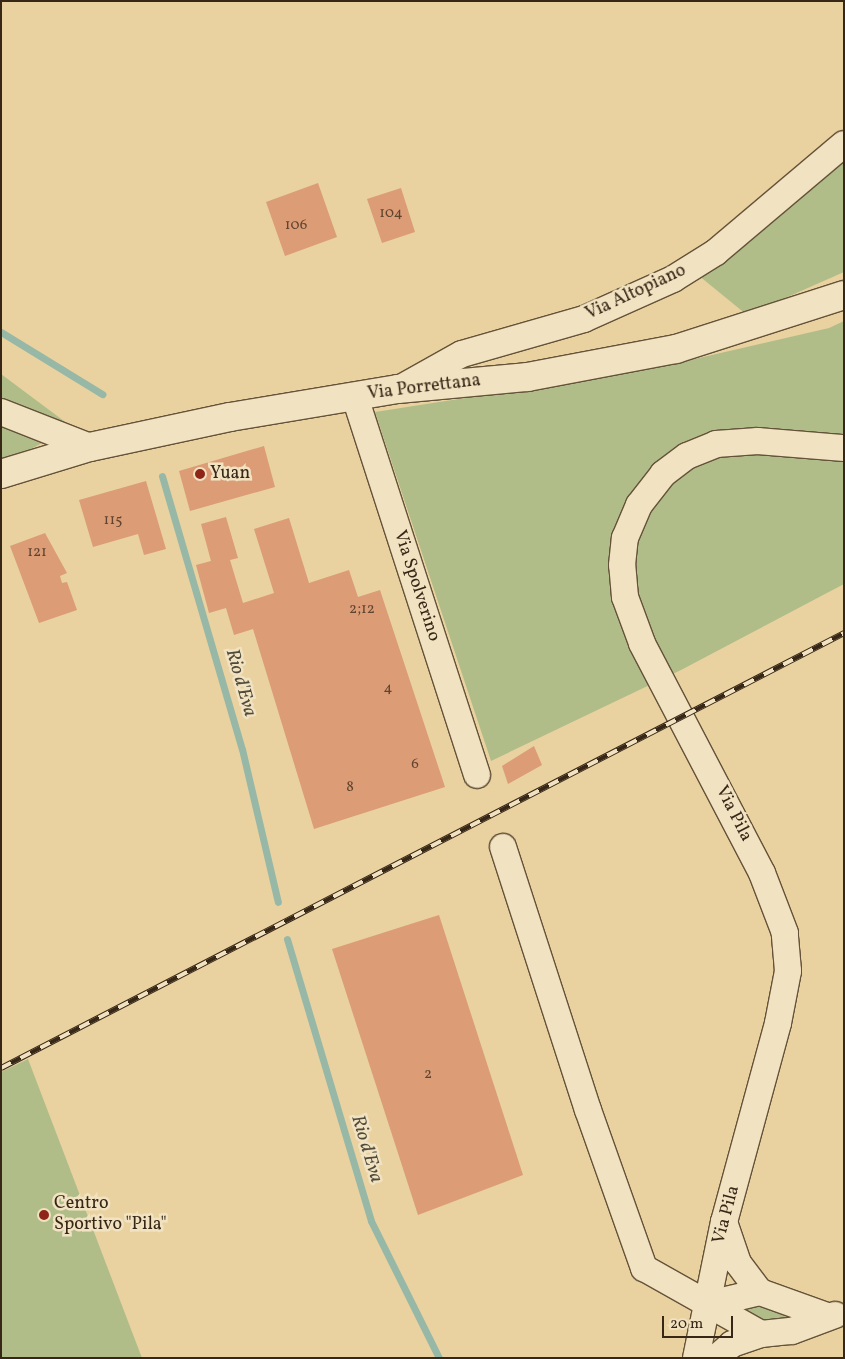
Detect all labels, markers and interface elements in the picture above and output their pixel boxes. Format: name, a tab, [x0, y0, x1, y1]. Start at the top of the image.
house number: 104	[379, 205, 403, 223]
house number: 106	[285, 217, 307, 235]
street label: Via Altopiano	[582, 260, 690, 326]
street label: Via Porrettana	[366, 370, 482, 406]
place label: Yuan	[210, 463, 250, 485]
marker: Yuan	[194, 468, 206, 480]
house number: 115	[104, 512, 122, 530]
street label: Via Spolverino	[388, 528, 444, 644]
house number: 121	[27, 544, 47, 562]
house number: 2;12	[349, 601, 375, 619]
water label: Rio d'Eva	[219, 646, 261, 720]
house number: 4	[384, 680, 392, 698]
house number: 6	[411, 756, 419, 774]
house number: 8	[346, 779, 354, 797]
street label: Via Pila	[710, 783, 756, 845]
house number: 2	[424, 1066, 432, 1084]
water label: Rio d'Eva	[345, 1112, 387, 1186]
street label: Via Pila	[709, 1183, 745, 1247]
place label: Centro Sportivo "Pila"	[54, 1194, 167, 1236]
marker: Centro Sportivo "Pila"	[38, 1209, 50, 1221]
scale bar	[665, 1306, 736, 1338]
text: 20 m	[670, 1314, 703, 1335]

